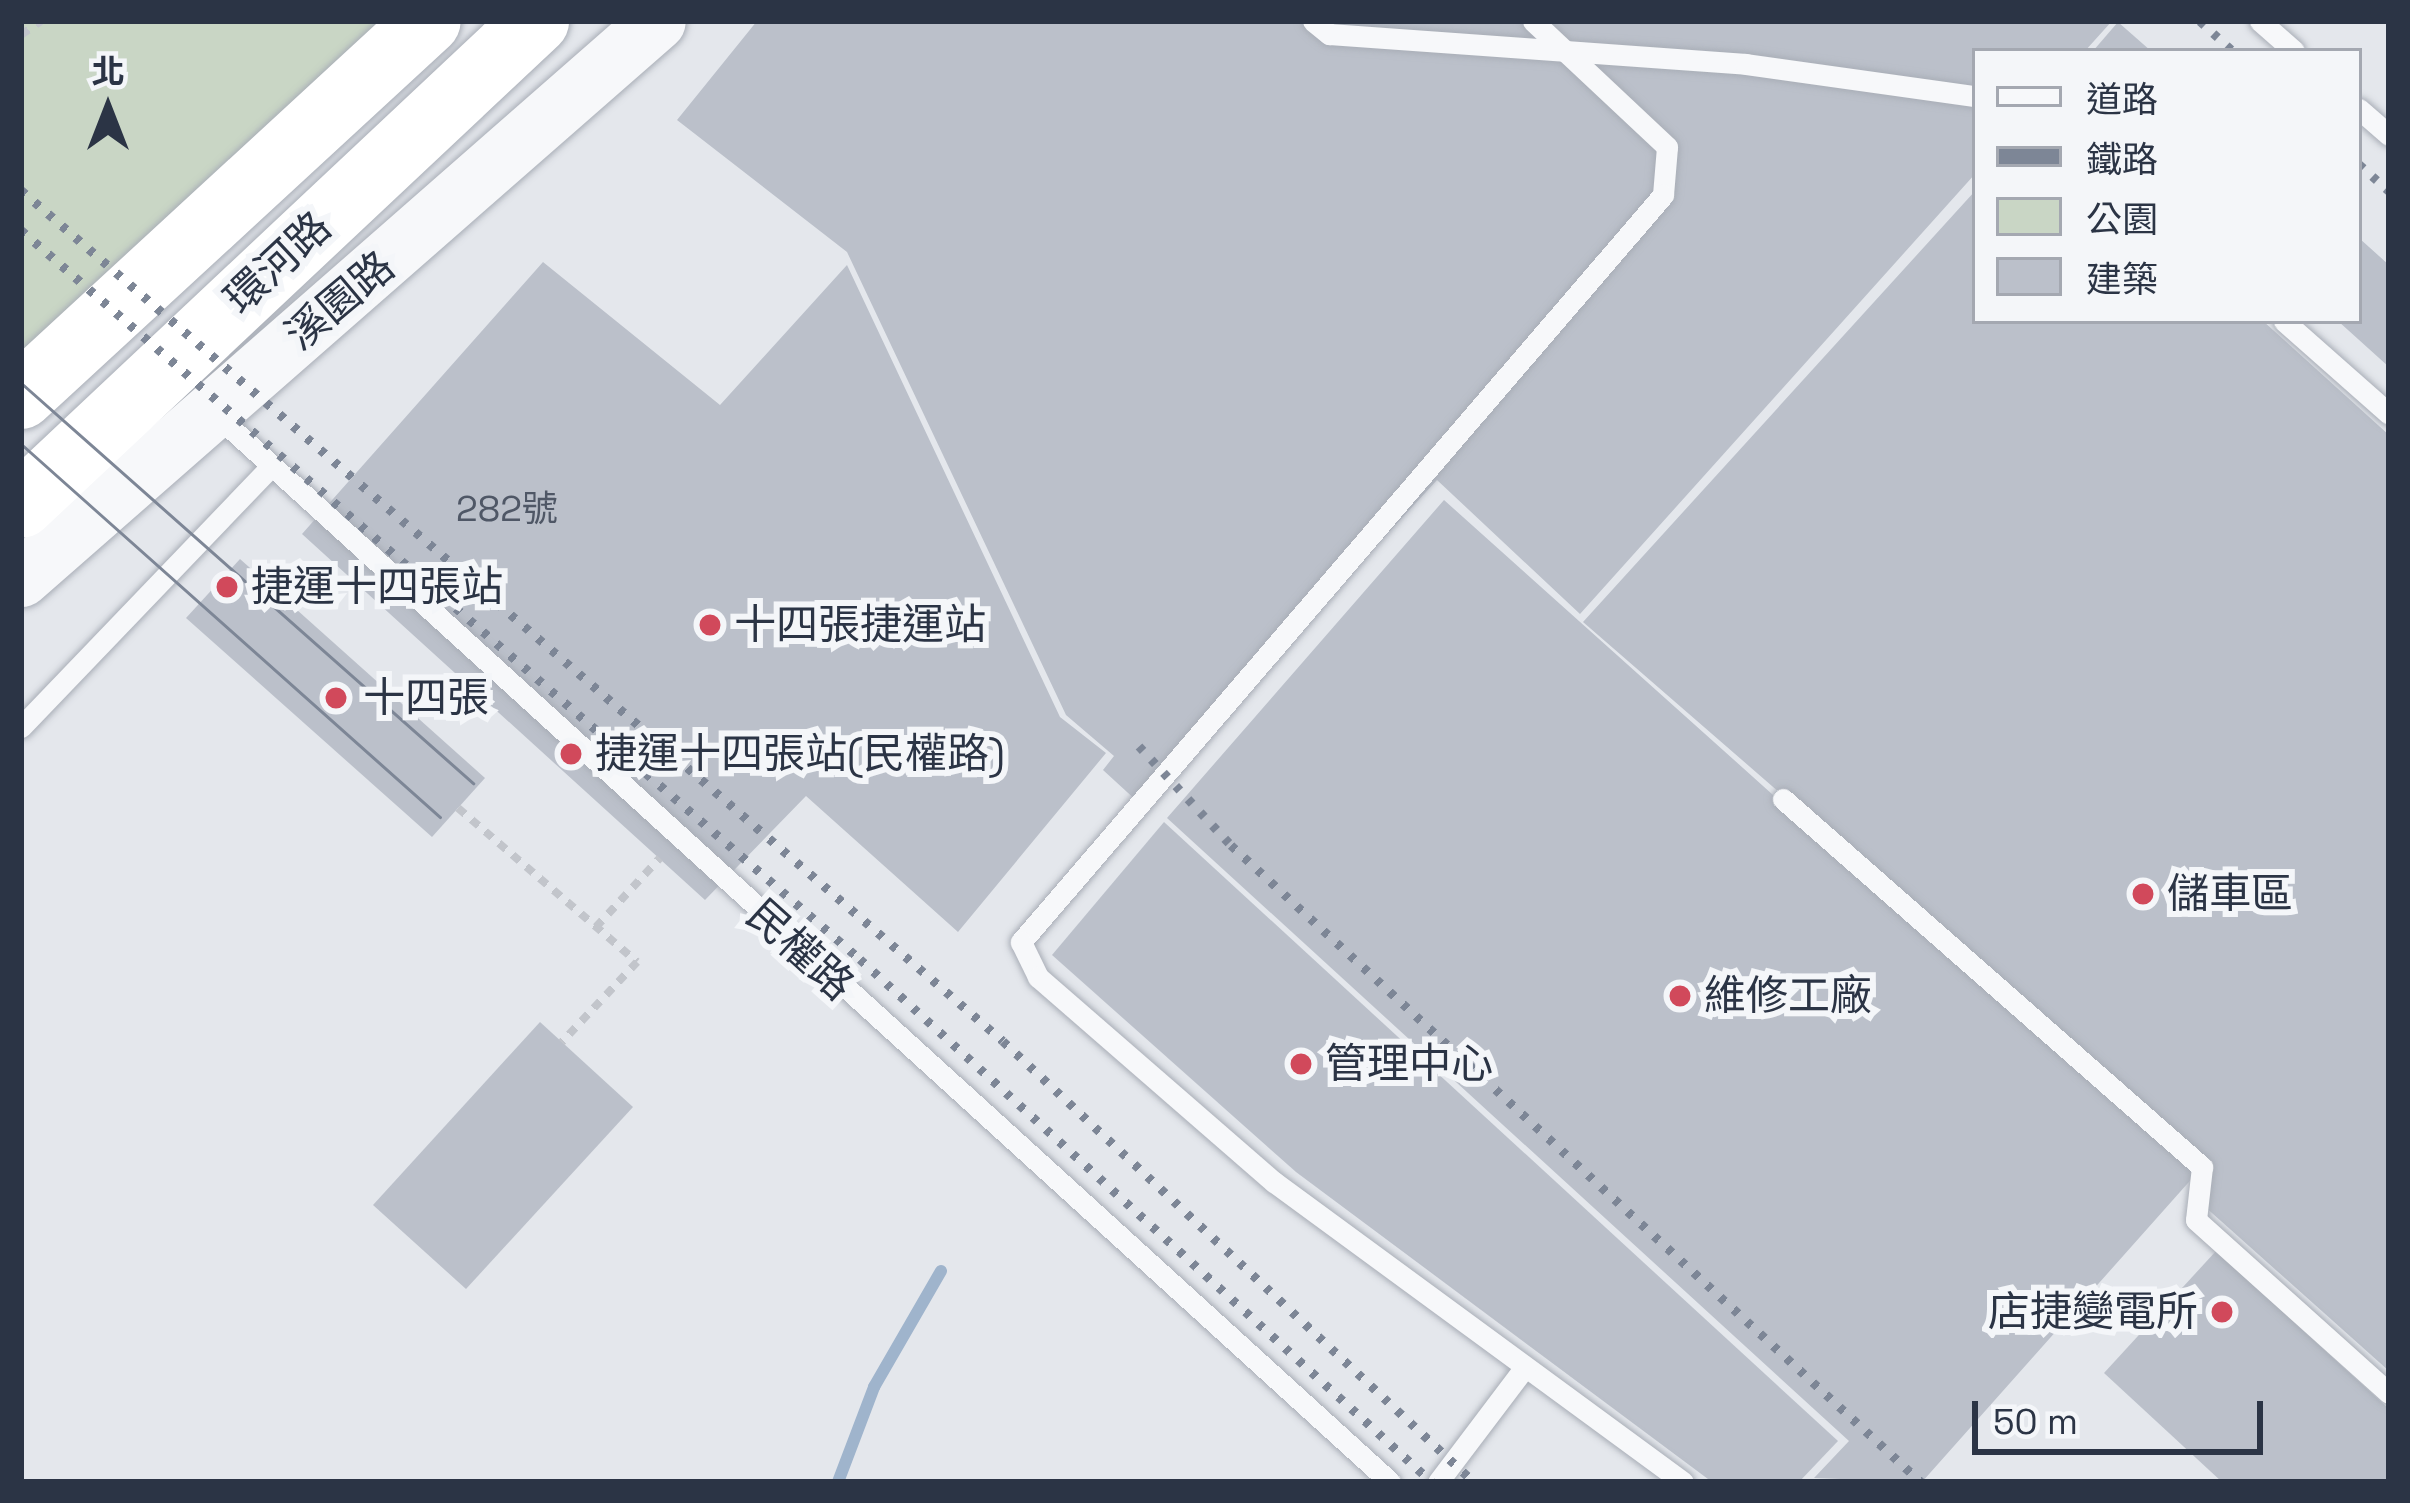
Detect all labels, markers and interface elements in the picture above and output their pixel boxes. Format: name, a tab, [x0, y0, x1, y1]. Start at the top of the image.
north arrow	[48, 48, 168, 168]
legend	[1972, 48, 2362, 324]
text: 北	[92, 51, 125, 93]
text: 道路	[2086, 77, 2158, 123]
text: 鐵路	[2086, 137, 2158, 183]
text: 公園	[2086, 197, 2158, 243]
street label: 環河路	[215, 202, 341, 324]
street label: 溪園路	[276, 241, 404, 361]
text: 建築	[2086, 257, 2158, 303]
house number: 282號	[456, 488, 558, 532]
place label: 捷運十四張站	[251, 562, 503, 612]
marker: 捷運十四張站	[214, 574, 240, 600]
place label: 十四張捷運站	[734, 600, 986, 650]
marker: 十四張捷運站	[697, 612, 723, 638]
place label: 十四張	[363, 673, 489, 723]
marker: 十四張	[320, 682, 352, 714]
place label: 捷運十四張站(民權路)	[595, 729, 1005, 779]
marker: 捷運十四張站(民權路)	[558, 741, 584, 767]
place label: 儲車區	[2167, 869, 2293, 919]
marker: 儲車區	[2130, 881, 2156, 907]
street label: 民權路	[736, 889, 864, 1011]
place label: 維修工廠	[1704, 971, 1872, 1021]
marker: 維修工廠	[1667, 983, 1693, 1009]
place label: 管理中心	[1325, 1039, 1493, 1089]
marker: 管理中心	[1288, 1051, 1314, 1077]
place label: 店捷變電所	[1988, 1287, 2198, 1337]
marker: 店捷變電所	[2209, 1299, 2235, 1325]
scale bar	[1978, 1377, 2269, 1451]
text: 50 m	[1993, 1399, 2078, 1445]

